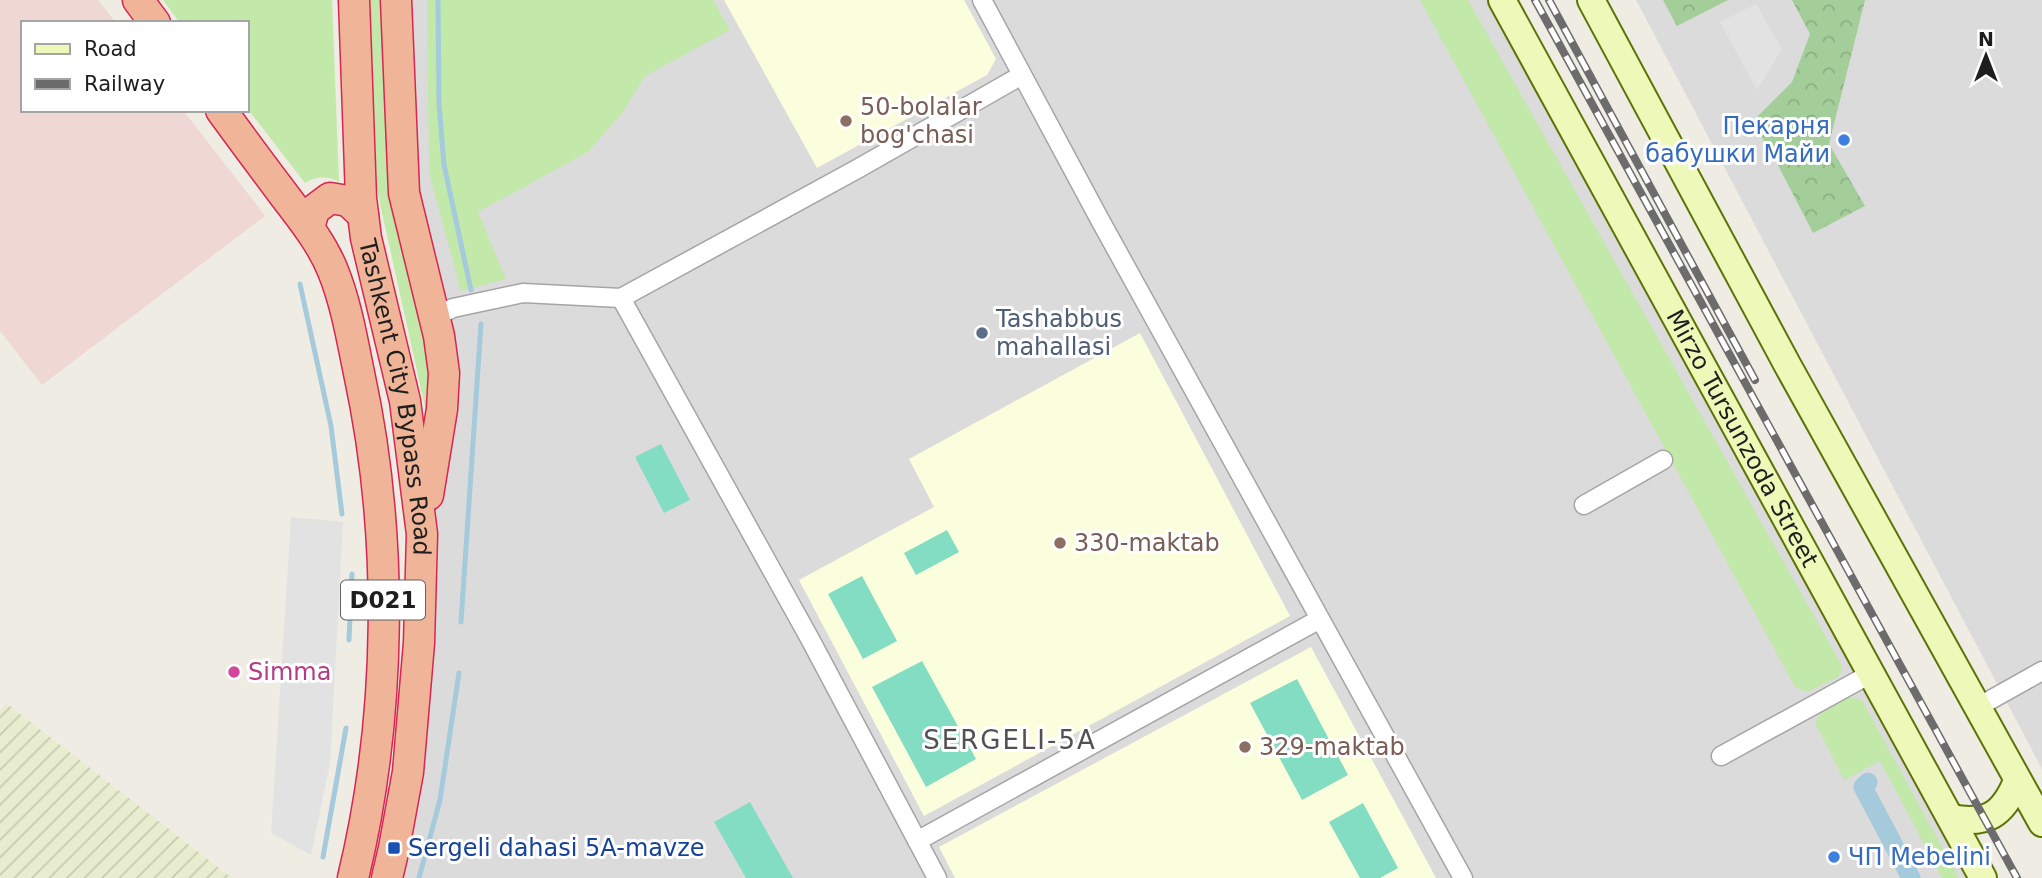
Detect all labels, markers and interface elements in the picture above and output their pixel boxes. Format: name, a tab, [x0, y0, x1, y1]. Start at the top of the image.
legend	[21, 21, 248, 112]
north arrow	[1951, 21, 2021, 91]
text: N	[1978, 28, 1994, 50]
text: Road	[84, 37, 137, 61]
text: Railway	[84, 72, 165, 96]
place label: 50-bolalar bog'chasi	[860, 93, 982, 149]
place label: Пекарня бабушки Майи	[1645, 112, 1830, 168]
marker: 50-bolalar bog'chasi	[838, 113, 854, 129]
marker: Пекарня бабушки Майи	[1836, 132, 1852, 148]
street label: Tashkent City Bypass Road	[353, 236, 437, 556]
place label: Tashabbus mahallasi	[995, 305, 1122, 361]
street label: Mirzo Tursunzoda Street	[1660, 305, 1824, 572]
marker: Tashabbus mahallasi	[974, 325, 990, 341]
place label: 330-maktab	[1074, 529, 1220, 557]
marker: 330-maktab	[1052, 535, 1068, 551]
road number: D021	[341, 580, 425, 620]
place label: Simma	[248, 658, 331, 686]
marker: Simma	[226, 664, 242, 680]
district label: SERGELI-5A	[923, 725, 1097, 755]
place label: 329-maktab	[1259, 733, 1405, 761]
marker: 329-maktab	[1237, 739, 1253, 755]
place label: Sergeli dahasi 5A-mavze	[408, 834, 705, 862]
marker: Sergeli dahasi 5A-mavze	[386, 840, 402, 856]
place label: ЧП Mebelini	[1848, 843, 1991, 871]
marker: ЧП Mebelini	[1826, 849, 1842, 865]

